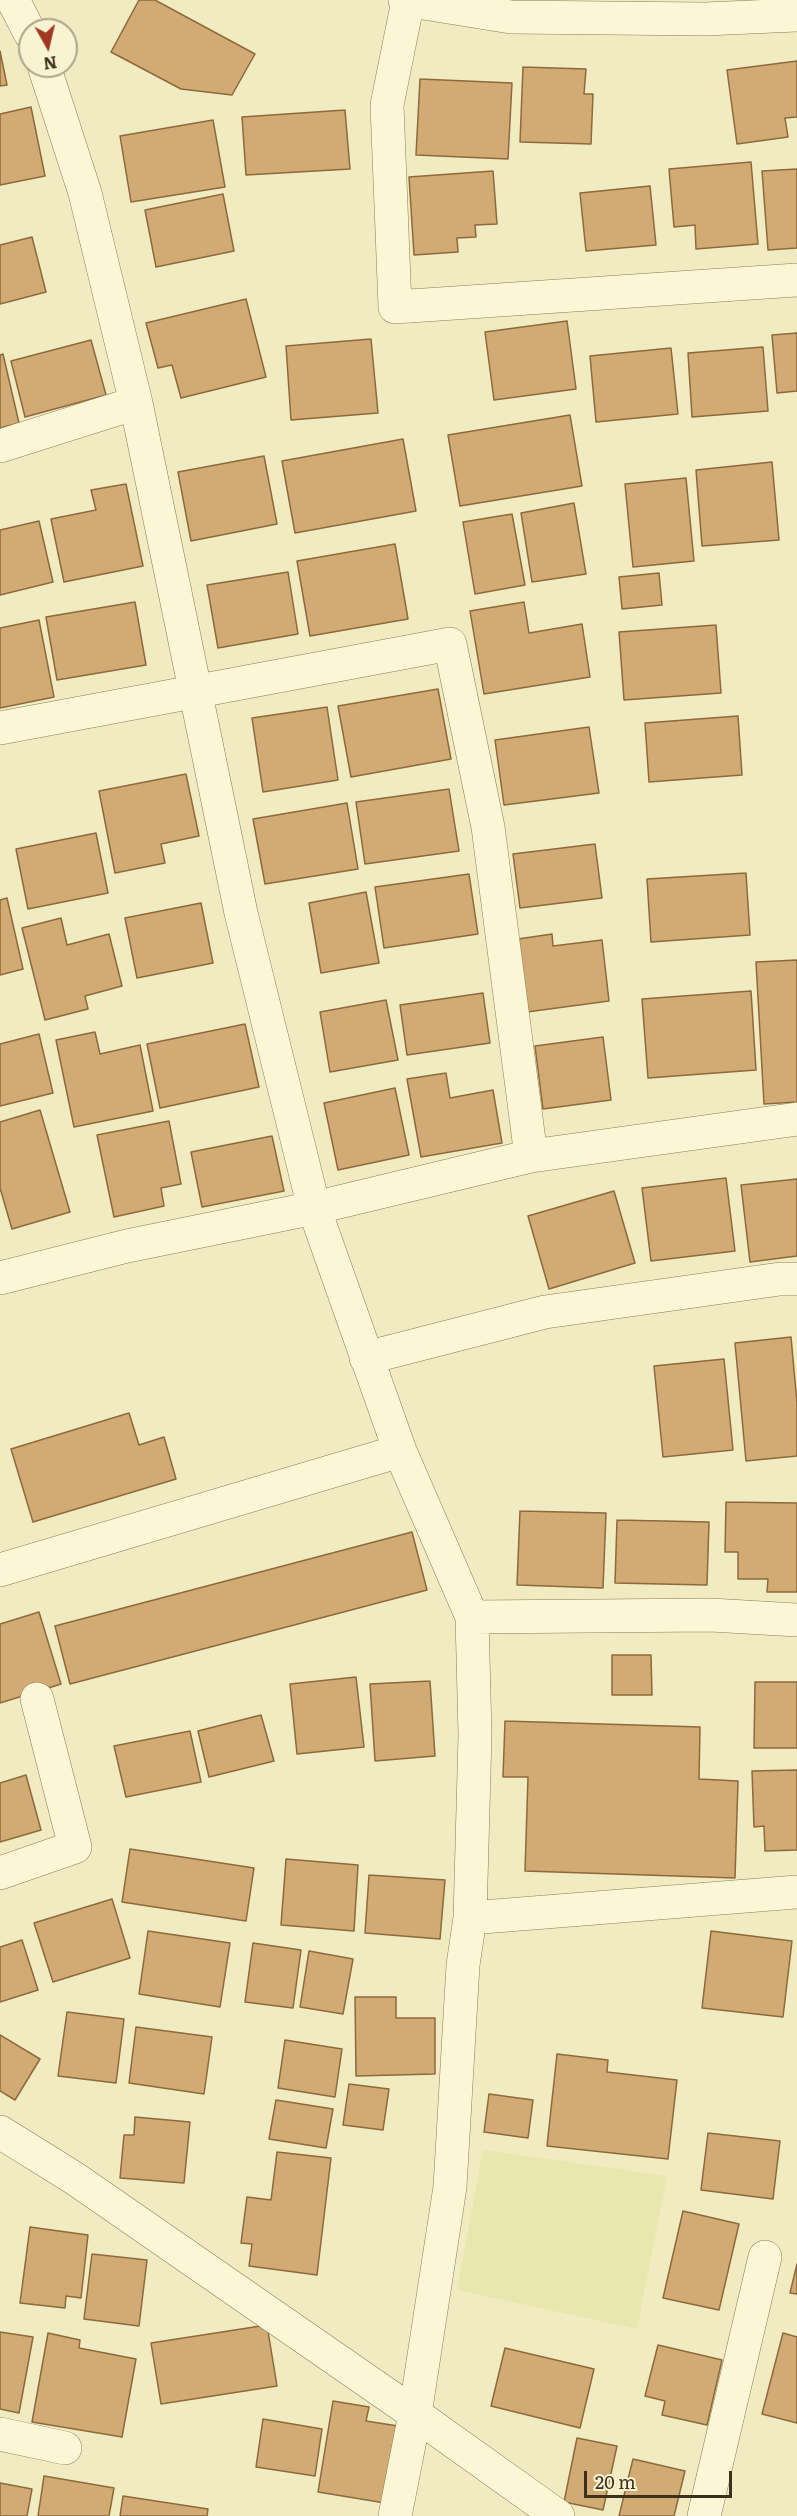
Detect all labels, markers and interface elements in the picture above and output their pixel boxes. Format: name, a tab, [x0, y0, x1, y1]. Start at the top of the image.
north arrow	[18, 18, 78, 78]
text: N	[42, 51, 59, 77]
scale bar	[587, 2459, 736, 2497]
text: 20 m	[595, 2468, 636, 2495]

